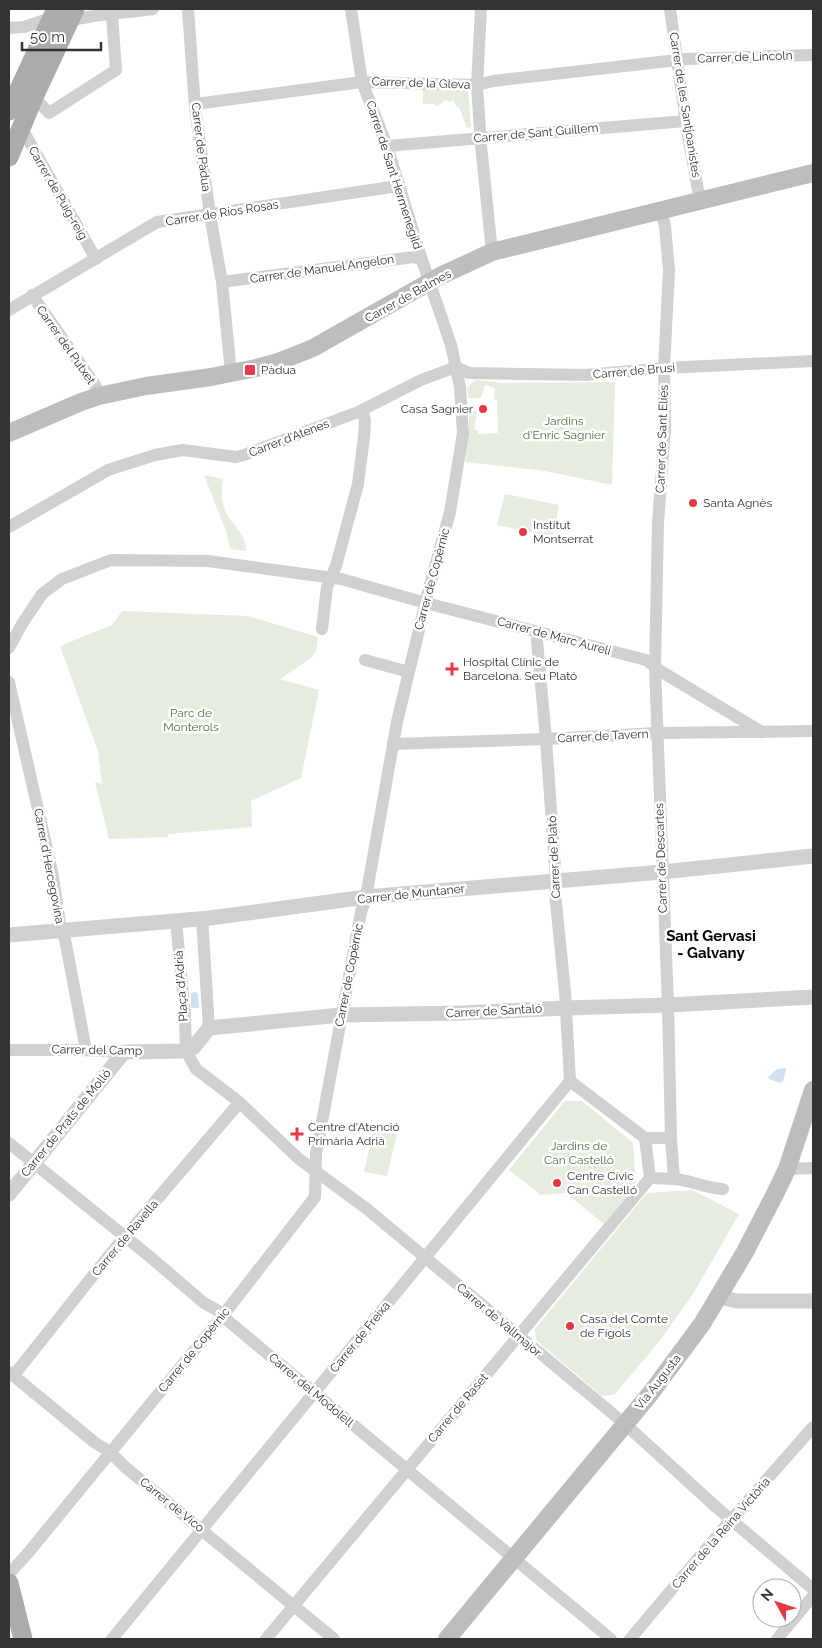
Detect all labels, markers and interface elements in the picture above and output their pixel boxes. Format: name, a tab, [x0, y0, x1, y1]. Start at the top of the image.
scale bar	[22, 20, 101, 52]
text: 50 m	[30, 28, 65, 46]
street label: Carrer de les Santjoanistes	[667, 31, 703, 179]
street label: Carrer de Lincoln	[697, 48, 793, 66]
street label: Carrer de la Gleva	[371, 74, 471, 92]
street label: Carrer de Sant Hermenegild	[363, 99, 425, 251]
street label: Carrer de Pàdua	[189, 102, 213, 192]
street label: Carrer de Sant Guillem	[473, 121, 599, 145]
street label: Carrer de Puig-reig	[26, 144, 90, 242]
street label: Carrer de Ríos Rosas	[165, 197, 280, 229]
street label: Carrer de Manuel Angelon	[249, 252, 395, 286]
street label: Carrer de Balmes	[363, 266, 454, 325]
street label: Carrer del Putxet	[34, 303, 98, 387]
street label: Carrer de Brusi	[592, 360, 676, 382]
marker: Pàdua	[243, 363, 257, 377]
place label: Pàdua	[261, 363, 296, 377]
street label: Carrer de Sant Elies	[653, 384, 671, 493]
place label: Casa Sagnier	[401, 402, 474, 416]
marker: Casa Sagnier	[477, 403, 489, 415]
park label: Jardins d'Enric Sagnier	[523, 414, 606, 442]
street label: Carrer d'Atenes	[247, 416, 331, 460]
place label: Santa Agnès	[703, 496, 772, 510]
marker: Santa Agnès	[687, 497, 699, 509]
place label: Institut Montserrat	[533, 518, 593, 546]
street label: Carrer de Copèrnic	[412, 526, 452, 631]
marker: Institut Montserrat	[517, 526, 529, 538]
street label: Carrer de Marc Aureli	[496, 614, 612, 658]
place label: Hospital Clínic de Barcelona. Seu Plató	[463, 655, 577, 683]
marker: Hospital Clínic de Barcelona. Seu Plató	[445, 662, 459, 676]
park label: Parc de Monterols	[163, 706, 219, 734]
street label: Carrer de Tavern	[557, 727, 649, 745]
street label: Carrer de Descartes	[652, 803, 670, 913]
street label: Carrer d'Hercegovina	[31, 807, 67, 925]
street label: Carrer de Plató	[545, 815, 563, 899]
street label: Carrer de Muntaner	[357, 881, 466, 907]
street label: Carrer de Copèrnic	[332, 922, 366, 1028]
district label: Sant Gervasi - Galvany	[666, 927, 756, 962]
street label: Plaça d'Adrià	[172, 950, 190, 1022]
street label: Carrer de Santaló	[446, 1001, 542, 1021]
street label: Carrer del Camp	[52, 1042, 142, 1058]
street label: Carrer de Prats de Molló	[18, 1066, 114, 1180]
place label: Centre d'Atenció Primària Adrià	[308, 1120, 400, 1148]
marker: Centre d'Atenció Primària Adrià	[290, 1127, 304, 1141]
park label: Jardins de Can Castelló	[544, 1139, 614, 1167]
place label: Centre Cívic Can Castelló	[567, 1169, 637, 1197]
marker: Centre Cívic Can Castelló	[551, 1177, 563, 1189]
street label: Carrer de Ravella	[89, 1197, 161, 1279]
street label: Carrer de Vallmajor	[454, 1280, 545, 1360]
street label: Carrer de Freixa	[327, 1299, 393, 1375]
street label: Carrer de Copèrnic	[156, 1305, 233, 1395]
place label: Casa del Comte de Fígols	[580, 1312, 668, 1340]
marker: Casa del Comte de Fígols	[564, 1320, 576, 1332]
street label: Carrer del Modolell	[266, 1350, 357, 1430]
street label: Via Augusta	[632, 1352, 684, 1412]
street label: Carrer de Raset	[425, 1371, 491, 1445]
street label: Carrer de Vico	[137, 1475, 207, 1535]
street label: Carrer de la Reina Victòria	[669, 1475, 773, 1591]
north arrow	[752, 1578, 802, 1628]
text: N	[757, 1585, 777, 1604]

